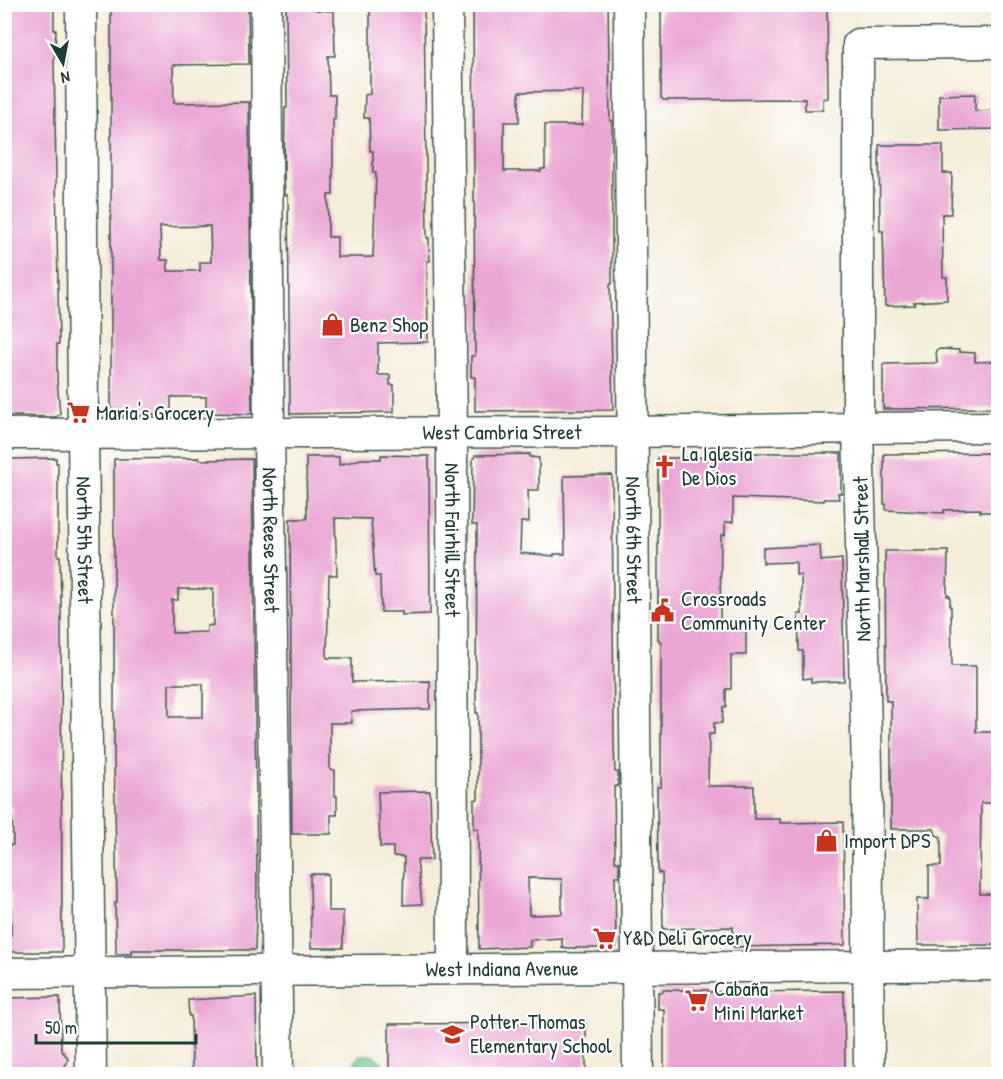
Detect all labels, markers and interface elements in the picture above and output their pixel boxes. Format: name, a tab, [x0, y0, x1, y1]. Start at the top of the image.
north arrow	[33, 33, 93, 93]
text: N	[59, 66, 72, 89]
place label: Benz Shop	[350, 310, 428, 339]
shop icon: Benz Shop	[319, 312, 345, 338]
place label: Maria's Grocery	[96, 398, 214, 427]
supermarket icon: Maria's Grocery	[65, 400, 91, 426]
street label: West Cambria Street	[422, 417, 582, 447]
place label: La Iglesia De Dios	[682, 439, 752, 492]
church icon: La Iglesia De Dios	[651, 453, 677, 479]
street label: North Fairhill Street	[438, 463, 467, 618]
street label: North Reese Street	[255, 467, 287, 614]
street label: North Marshall Street	[846, 475, 877, 642]
street label: North 5th Street	[70, 476, 100, 605]
street label: North 6th Street	[619, 476, 649, 604]
place label: Crossroads Community Center	[681, 584, 826, 637]
public building icon: Crossroads Community Center	[650, 598, 676, 624]
place label: Import DPS	[844, 826, 931, 855]
shop icon: Import DPS	[813, 828, 839, 854]
place label: Y&D Deli Grocery	[623, 923, 752, 952]
supermarket icon: Y&D Deli Grocery	[592, 925, 618, 951]
street label: West Indiana Avenue	[425, 953, 579, 984]
place label: Cabaña Mini Market	[714, 974, 804, 1027]
supermarket icon: Cabaña Mini Market	[683, 988, 709, 1014]
scale bar	[36, 1007, 196, 1045]
place label: Potter-Thomas Elementary School	[470, 1007, 612, 1060]
text: 50 m	[45, 1015, 77, 1040]
school or university icon: Potter-Thomas Elementary School	[439, 1021, 465, 1047]

